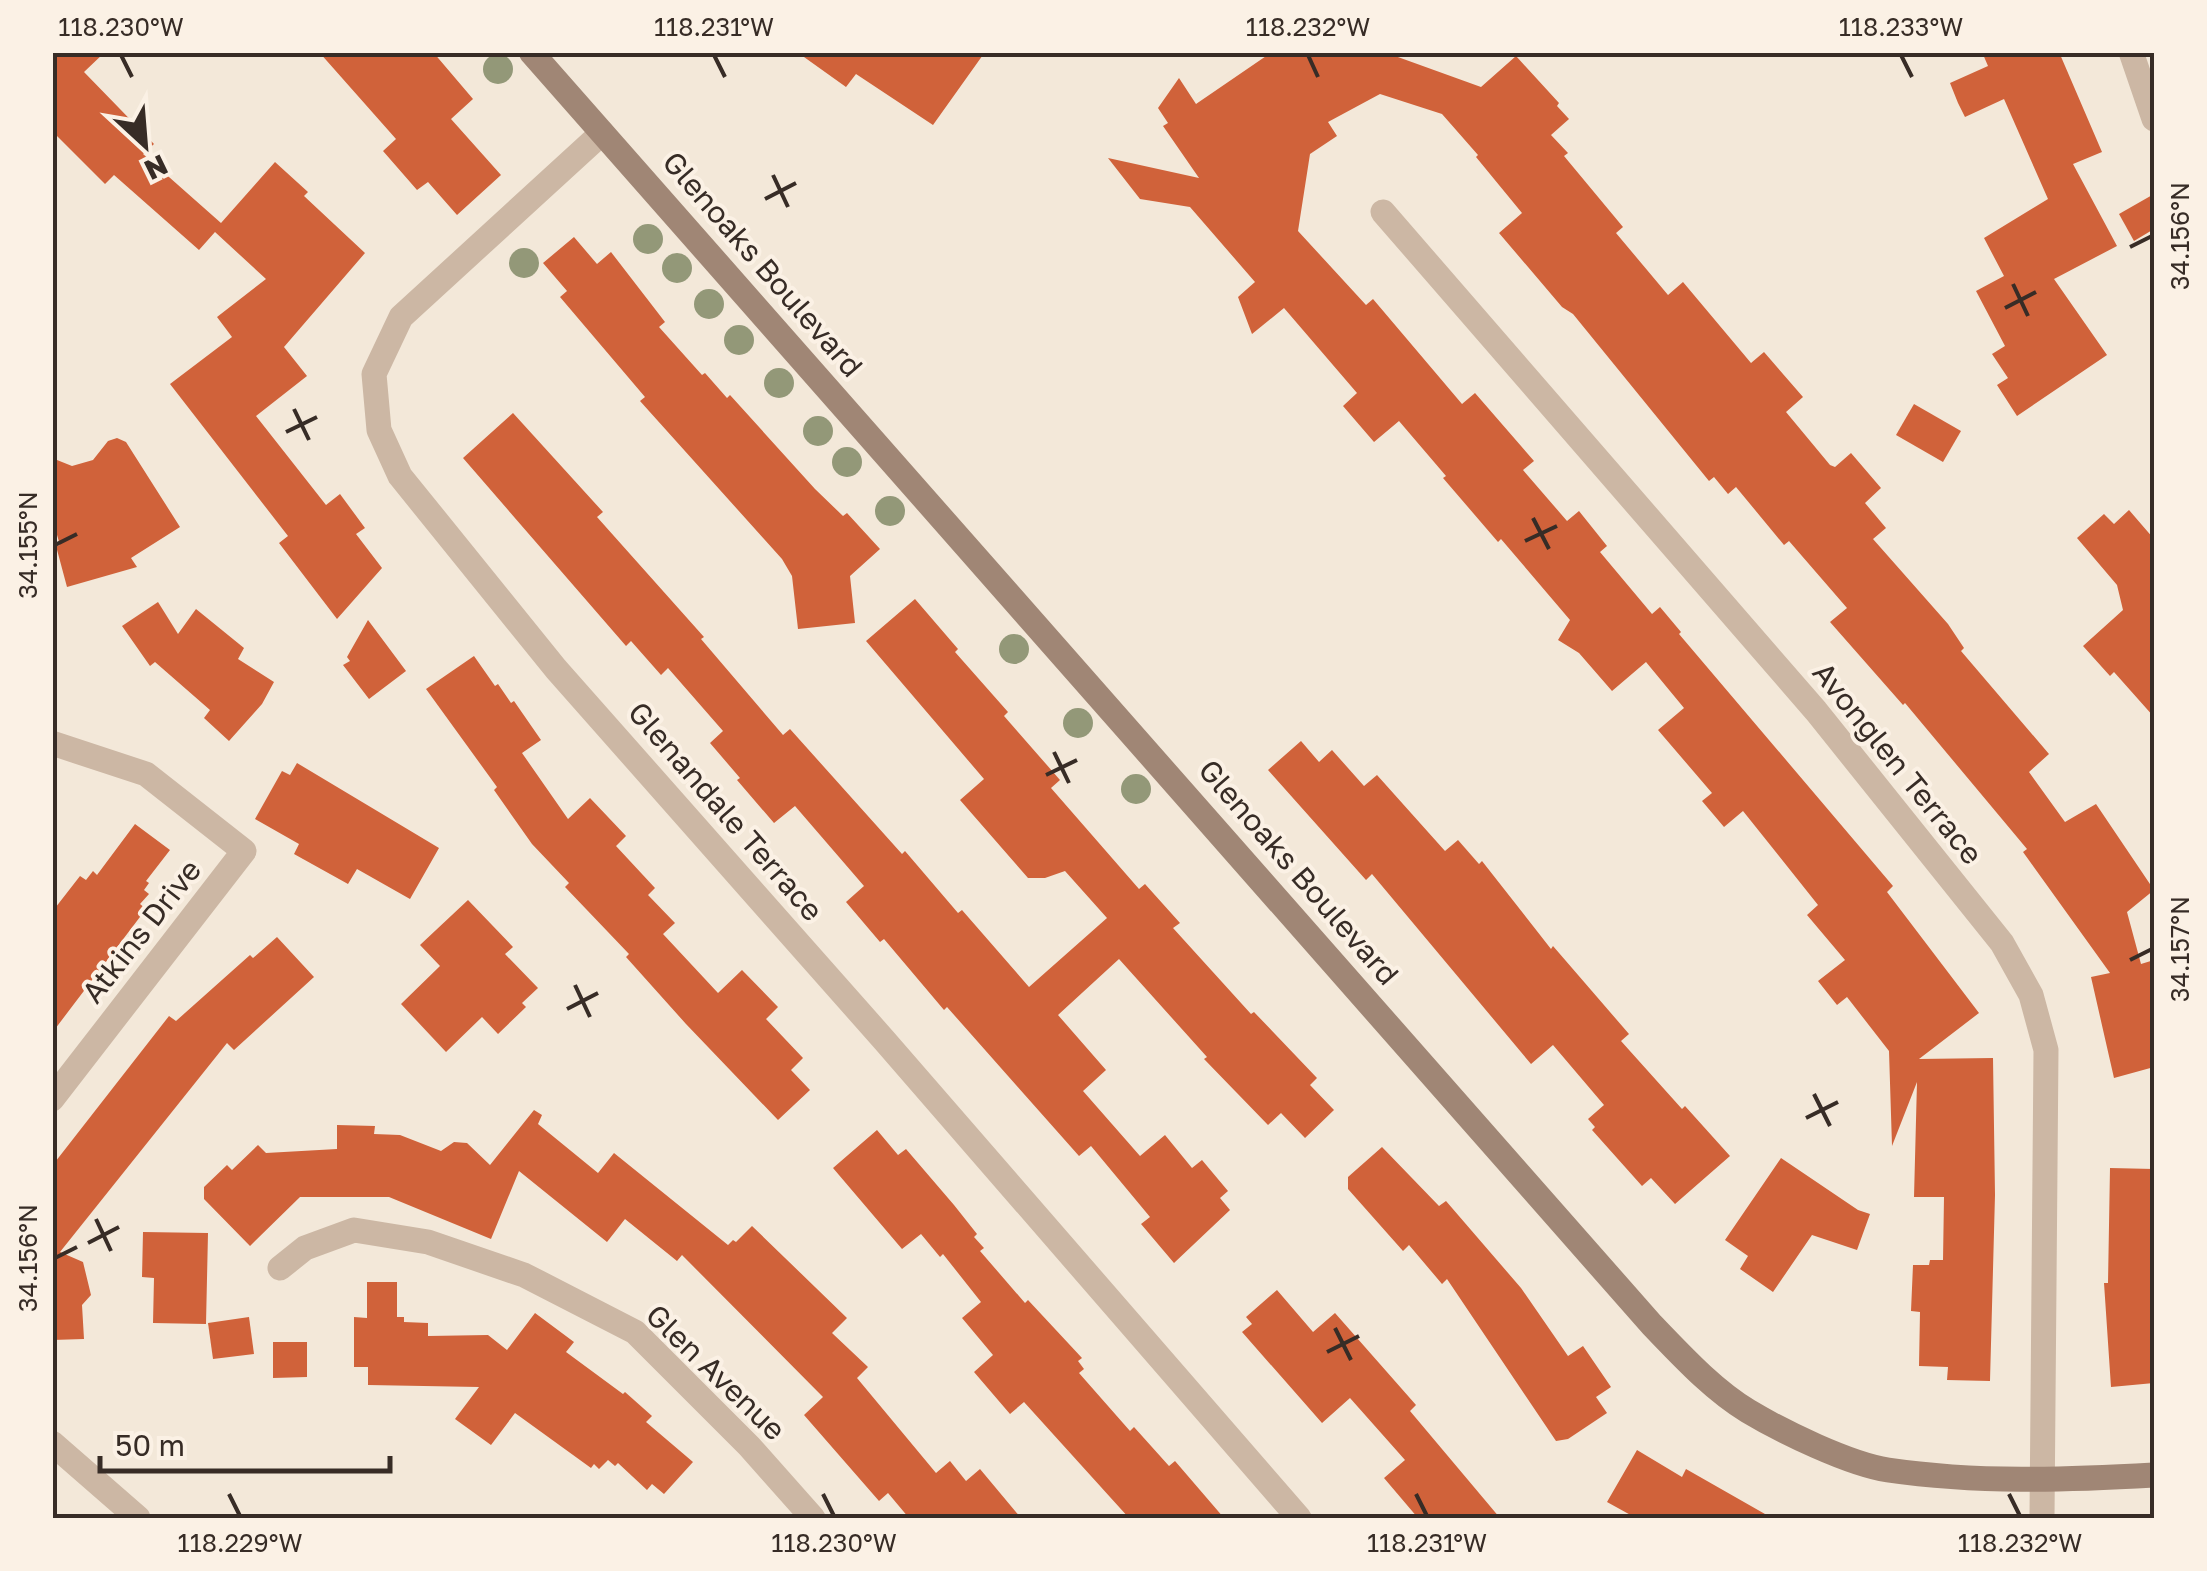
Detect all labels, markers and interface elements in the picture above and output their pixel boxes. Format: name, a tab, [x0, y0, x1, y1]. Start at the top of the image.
text: 118.230°W	[58, 11, 184, 42]
text: 118.231°W	[654, 11, 774, 42]
text: 118.232°W	[1246, 11, 1370, 42]
text: 118.233°W	[1839, 11, 1963, 42]
north arrow	[95, 95, 195, 195]
street label: Glenoaks Boulevard	[655, 144, 871, 384]
text: N	[139, 148, 173, 187]
text: 34.156°N	[2164, 182, 2195, 290]
text: 34.155°N	[12, 491, 43, 599]
street label: Avonglen Terrace	[1806, 655, 1990, 871]
street label: Glenandale Terrace	[621, 694, 831, 928]
street label: Glenoaks Boulevard	[1191, 752, 1407, 992]
street label: Atkins Drive	[74, 852, 208, 1010]
text: 34.157°N	[2164, 896, 2195, 1002]
text: 34.156°N	[12, 1204, 43, 1312]
street label: Glen Avenue	[639, 1297, 793, 1447]
scale bar	[100, 1411, 390, 1473]
text: 50 m	[115, 1427, 185, 1463]
text: 118.229°W	[178, 1527, 302, 1558]
text: 118.230°W	[771, 1527, 897, 1558]
text: 118.231°W	[1367, 1527, 1487, 1558]
text: 118.232°W	[1958, 1527, 2082, 1558]

